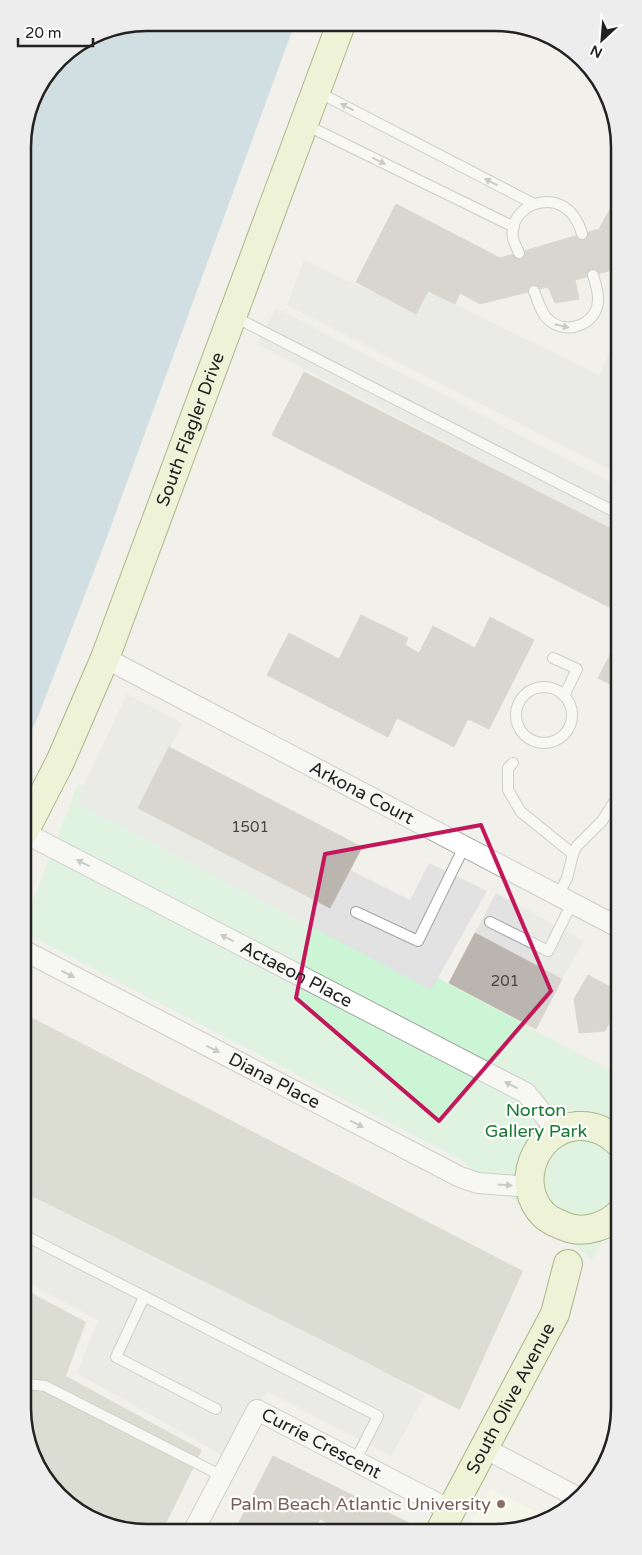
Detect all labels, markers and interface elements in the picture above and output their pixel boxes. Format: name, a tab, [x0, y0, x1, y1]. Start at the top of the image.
scale bar	[18, 15, 92, 47]
north arrow	[577, 15, 627, 65]
text: 20 m	[25, 24, 62, 42]
text: N	[588, 41, 605, 61]
one-way arrow	[339, 103, 354, 111]
one-way arrow	[371, 157, 386, 165]
one-way arrow	[484, 178, 498, 186]
one-way arrow	[555, 322, 570, 330]
street label: South Flagler Drive	[151, 349, 229, 509]
street label: Arkona Court	[306, 756, 418, 829]
house number: 1501	[231, 818, 269, 836]
one-way arrow	[75, 859, 90, 867]
one-way arrow	[220, 934, 234, 942]
street label: Actaeon Place	[237, 936, 356, 1012]
one-way arrow	[61, 970, 76, 978]
house number: 201	[491, 972, 519, 990]
one-way arrow	[205, 1045, 220, 1053]
street label: Diana Place	[225, 1048, 324, 1113]
one-way arrow	[504, 1081, 517, 1090]
park label: Norton Gallery Park	[485, 1099, 587, 1142]
one-way arrow	[350, 1120, 364, 1128]
one-way arrow	[498, 1182, 514, 1190]
street label: South Olive Avenue	[461, 1319, 559, 1478]
street label: Currie Crescent	[258, 1403, 385, 1483]
place label: Palm Beach Atlantic University	[230, 1493, 491, 1515]
marker: Palm Beach Atlantic University	[495, 1498, 507, 1510]

